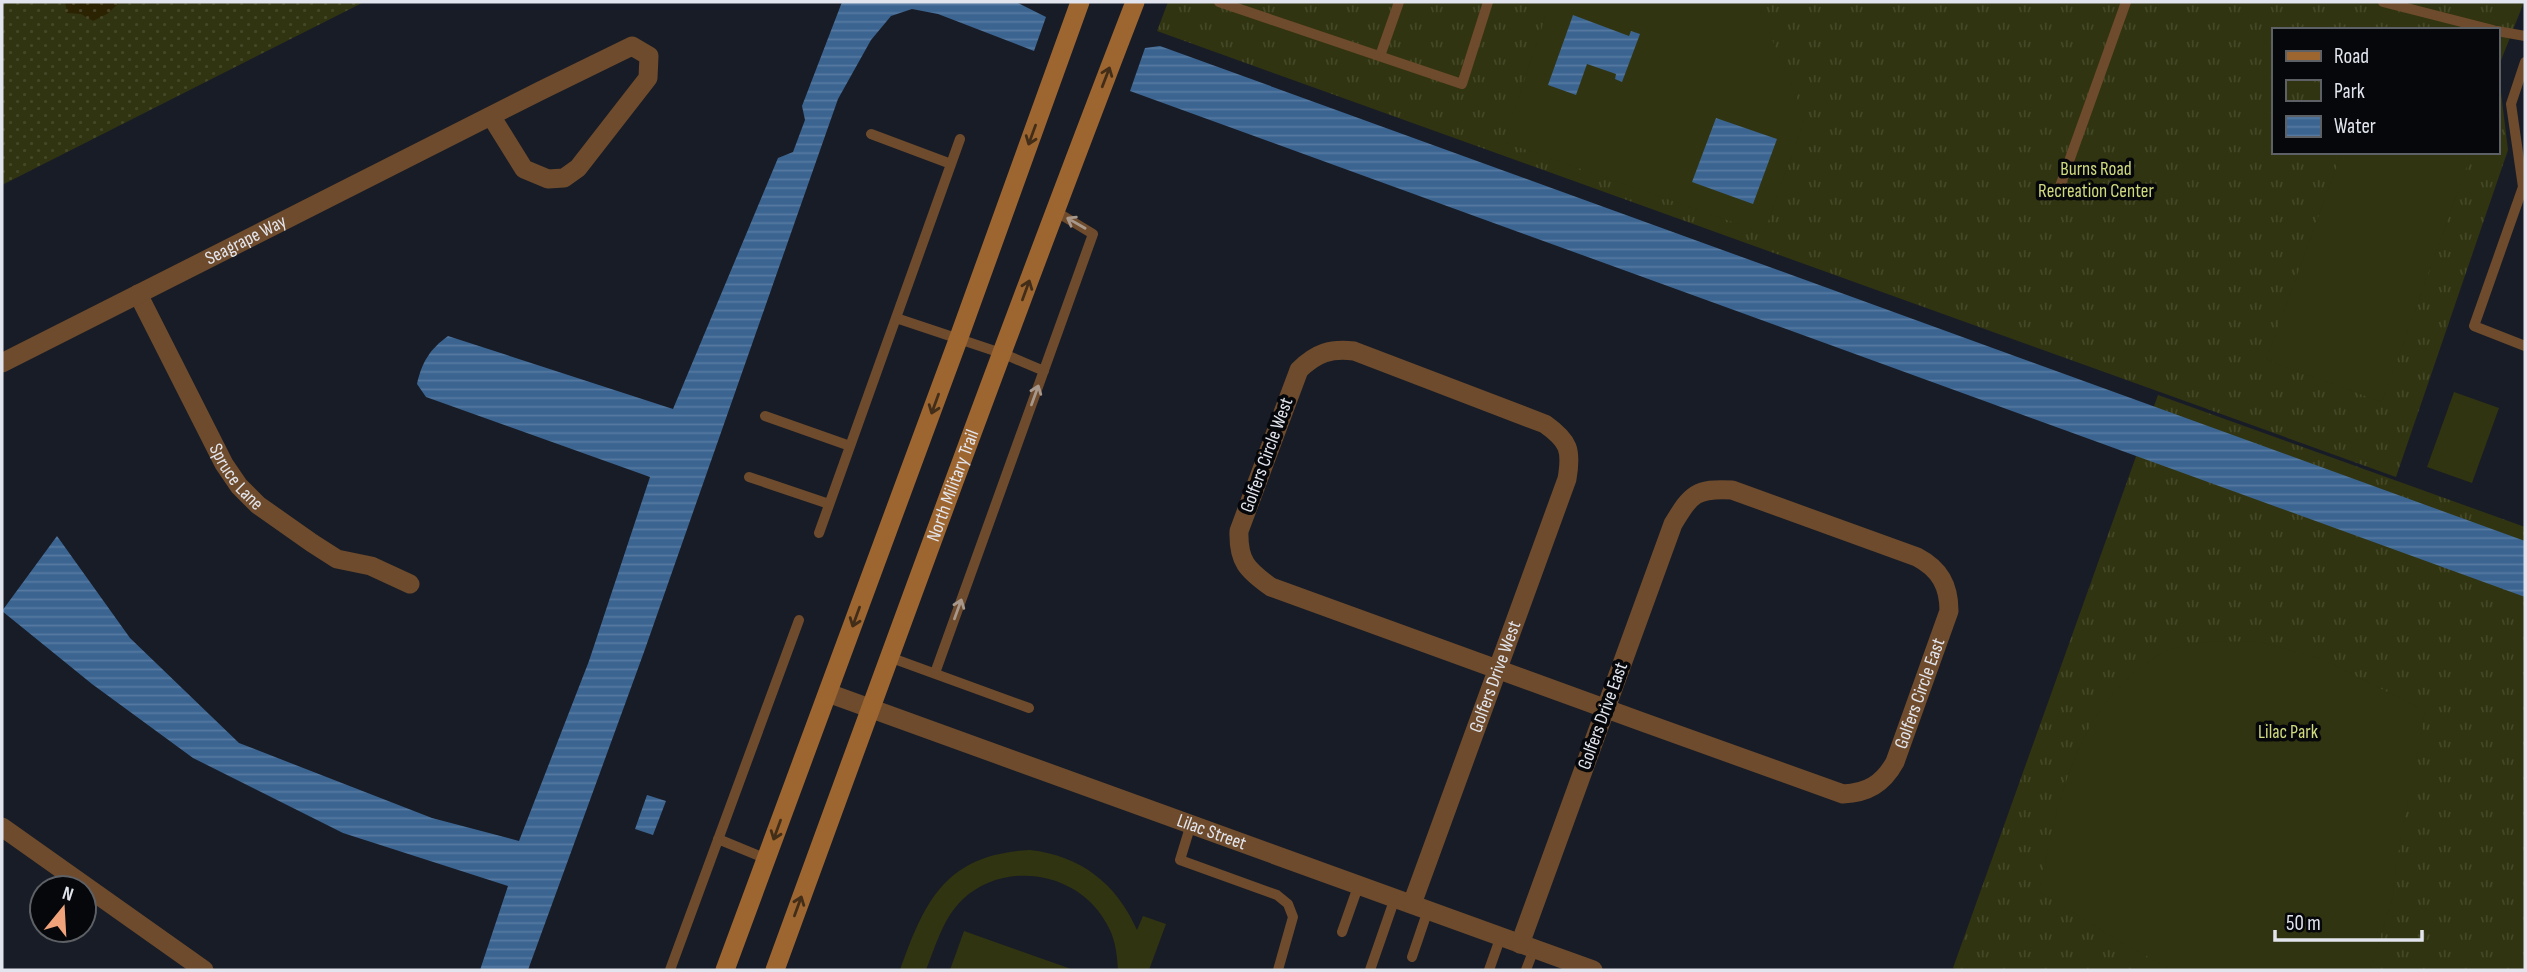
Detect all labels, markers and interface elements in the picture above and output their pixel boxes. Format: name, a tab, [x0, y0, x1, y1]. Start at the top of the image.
legend	[2272, 28, 2499, 154]
text: Road	[2334, 44, 2369, 69]
one-way arrow	[1101, 66, 1114, 88]
text: Park	[2334, 79, 2365, 104]
text: Water	[2334, 114, 2376, 139]
one-way arrow	[1025, 124, 1037, 146]
park label: Burns Road Recreation Center	[2038, 158, 2154, 203]
street label: Seagrape Way	[201, 209, 291, 270]
one-way arrow	[1066, 216, 1086, 230]
one-way arrow	[1021, 279, 1034, 301]
one-way arrow	[1029, 384, 1042, 406]
one-way arrow	[928, 392, 940, 414]
street label: Golfers Circle West	[1236, 394, 1299, 516]
street label: North Military Trail	[921, 426, 984, 545]
street label: Spruce Lane	[204, 440, 268, 515]
one-way arrow	[953, 599, 965, 621]
one-way arrow	[849, 606, 862, 628]
street label: Golfers Drive West	[1464, 617, 1526, 736]
street label: Golfers Circle East	[1889, 635, 1950, 752]
street label: Golfers Drive East	[1573, 659, 1633, 773]
park label: Lilac Park	[2258, 721, 2319, 744]
street label: Lilac Street	[1174, 809, 1250, 855]
one-way arrow	[770, 819, 782, 841]
north arrow	[28, 874, 98, 944]
text: N	[59, 882, 76, 907]
one-way arrow	[793, 896, 806, 918]
scale bar	[2275, 898, 2422, 942]
text: 50 m	[2286, 911, 2321, 936]

